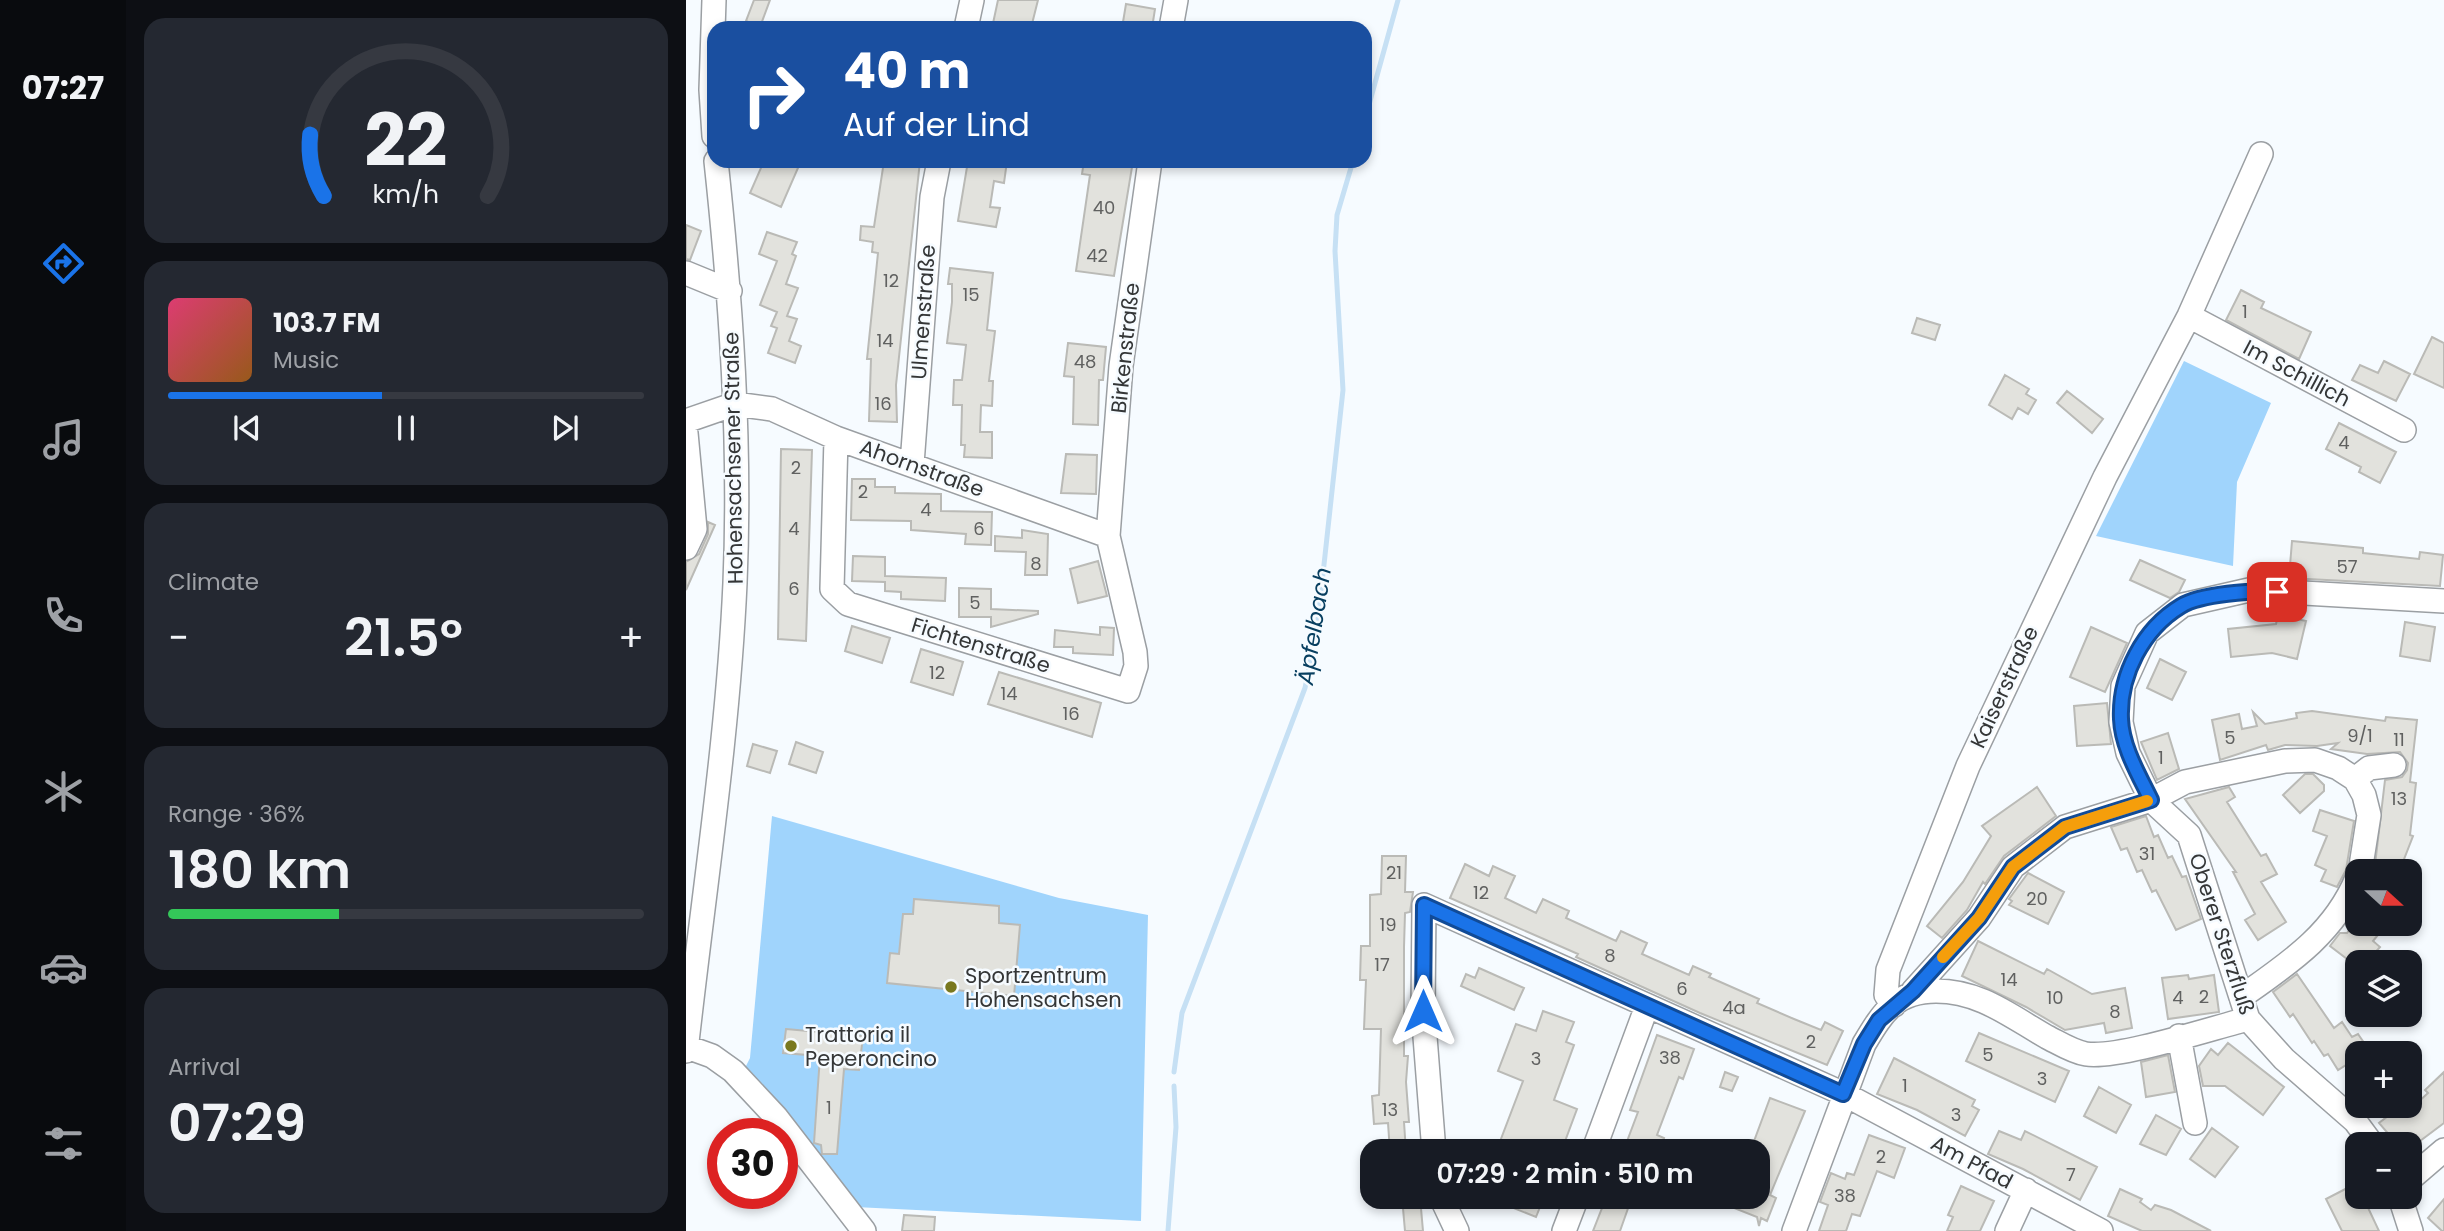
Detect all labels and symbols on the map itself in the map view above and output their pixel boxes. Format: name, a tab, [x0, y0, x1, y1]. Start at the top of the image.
house number: 40	[1093, 195, 1115, 220]
street label: Ulmenstraße	[904, 243, 942, 381]
house number: 42	[1086, 243, 1108, 268]
house number: 12	[883, 268, 899, 293]
street label: Birkenstraße	[1104, 281, 1146, 415]
house number: 15	[962, 282, 980, 307]
house number: 1	[2242, 299, 2248, 324]
house number: 14	[876, 328, 894, 353]
street label: Hohensachsener Straße	[716, 332, 750, 584]
street label: Im Schillich	[2238, 333, 2356, 413]
house number: 48	[1074, 349, 1096, 374]
house number: 16	[874, 391, 892, 416]
house number: 4	[2338, 430, 2350, 455]
street label: Ahornstraße	[856, 432, 988, 504]
house number: 2	[791, 455, 801, 480]
house number: 2	[858, 479, 868, 504]
house number: 4	[920, 497, 932, 522]
house number: 4	[788, 516, 800, 541]
house number: 6	[973, 516, 985, 541]
house number: 8	[1030, 551, 1042, 576]
house number: 57	[2336, 554, 2358, 579]
pin	[2247, 562, 2307, 622]
water label: Äpfelbach	[1289, 565, 1339, 688]
house number: 6	[788, 576, 800, 601]
house number: 5	[969, 590, 981, 615]
street label: Fichtenstraße	[908, 610, 1054, 680]
street label: Kaiserstraße	[1963, 621, 2045, 753]
house number: 12	[929, 660, 945, 685]
house number: 14	[1000, 681, 1018, 706]
house number: 16	[1062, 701, 1080, 726]
house number: 9/1	[2347, 723, 2373, 748]
house number: 5	[2224, 725, 2236, 750]
house number: 11	[2393, 727, 2405, 752]
house number: 1	[2158, 745, 2164, 770]
house number: 13	[2391, 786, 2407, 811]
house number: 31	[2139, 841, 2155, 866]
street label: Oberer Sterzfluß	[2182, 850, 2262, 1018]
north arrow	[2345, 859, 2422, 936]
house number: 21	[1386, 860, 1402, 885]
house number: 12	[1473, 880, 1489, 905]
house number: 20	[2026, 886, 2048, 911]
house number: 19	[1379, 912, 1397, 937]
house number: 8	[1604, 943, 1616, 968]
house number: 17	[1374, 952, 1390, 977]
place label: Sportzentrum Hohensachsen	[965, 961, 1122, 1014]
house number: 14	[2000, 967, 2018, 992]
position arrow	[1386, 974, 1460, 1048]
house number: 6	[1676, 976, 1688, 1001]
marker: Sportzentrum Hohensachsen	[943, 979, 959, 995]
house number: 2	[2199, 984, 2209, 1009]
house number: 10	[2046, 985, 2064, 1010]
house number: 4	[2172, 985, 2184, 1010]
house number: 4a	[1722, 995, 1746, 1020]
house number: 8	[2109, 999, 2121, 1024]
place label: Trattoria il Peperoncino	[805, 1020, 937, 1073]
house number: 2	[1806, 1029, 1816, 1054]
marker: Trattoria il Peperoncino	[783, 1038, 799, 1054]
house number: 5	[1982, 1042, 1994, 1067]
house number: 38	[1659, 1045, 1681, 1070]
house number: 3	[1531, 1046, 1541, 1071]
house number: 3	[2037, 1066, 2047, 1091]
house number: 1	[1902, 1073, 1908, 1098]
house number: 1	[826, 1095, 832, 1120]
house number: 13	[1382, 1097, 1398, 1122]
house number: 3	[1951, 1102, 1961, 1127]
speed limit sign: 30	[707, 1118, 798, 1209]
street label: Am Pfad	[1926, 1128, 2018, 1196]
house number: 2	[1876, 1144, 1886, 1169]
house number: 7	[2066, 1162, 2076, 1187]
house number: 38	[1834, 1183, 1856, 1208]

